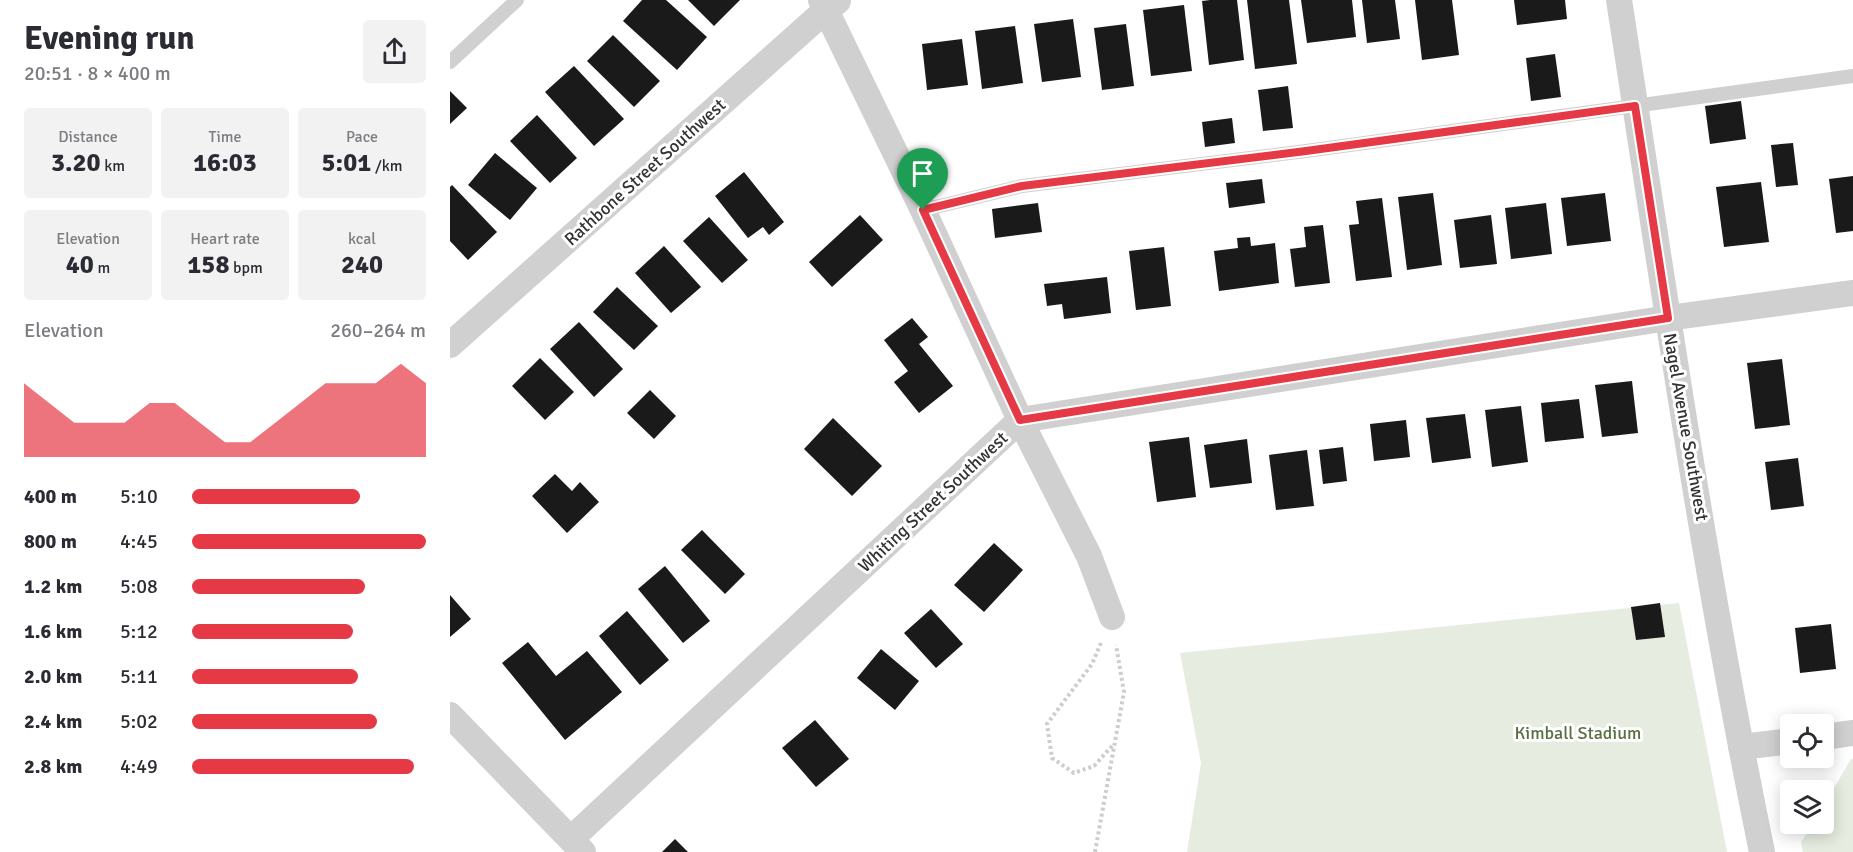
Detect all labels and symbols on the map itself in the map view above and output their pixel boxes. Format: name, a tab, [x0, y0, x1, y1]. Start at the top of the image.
street label: Rathbone Street Southwest	[560, 94, 730, 250]
pin	[897, 148, 948, 210]
street label: Nagel Avenue Southwest	[1659, 331, 1713, 523]
street label: Whiting Street Southwest	[854, 427, 1012, 577]
park label: Kimball Stadium	[1515, 722, 1641, 744]

